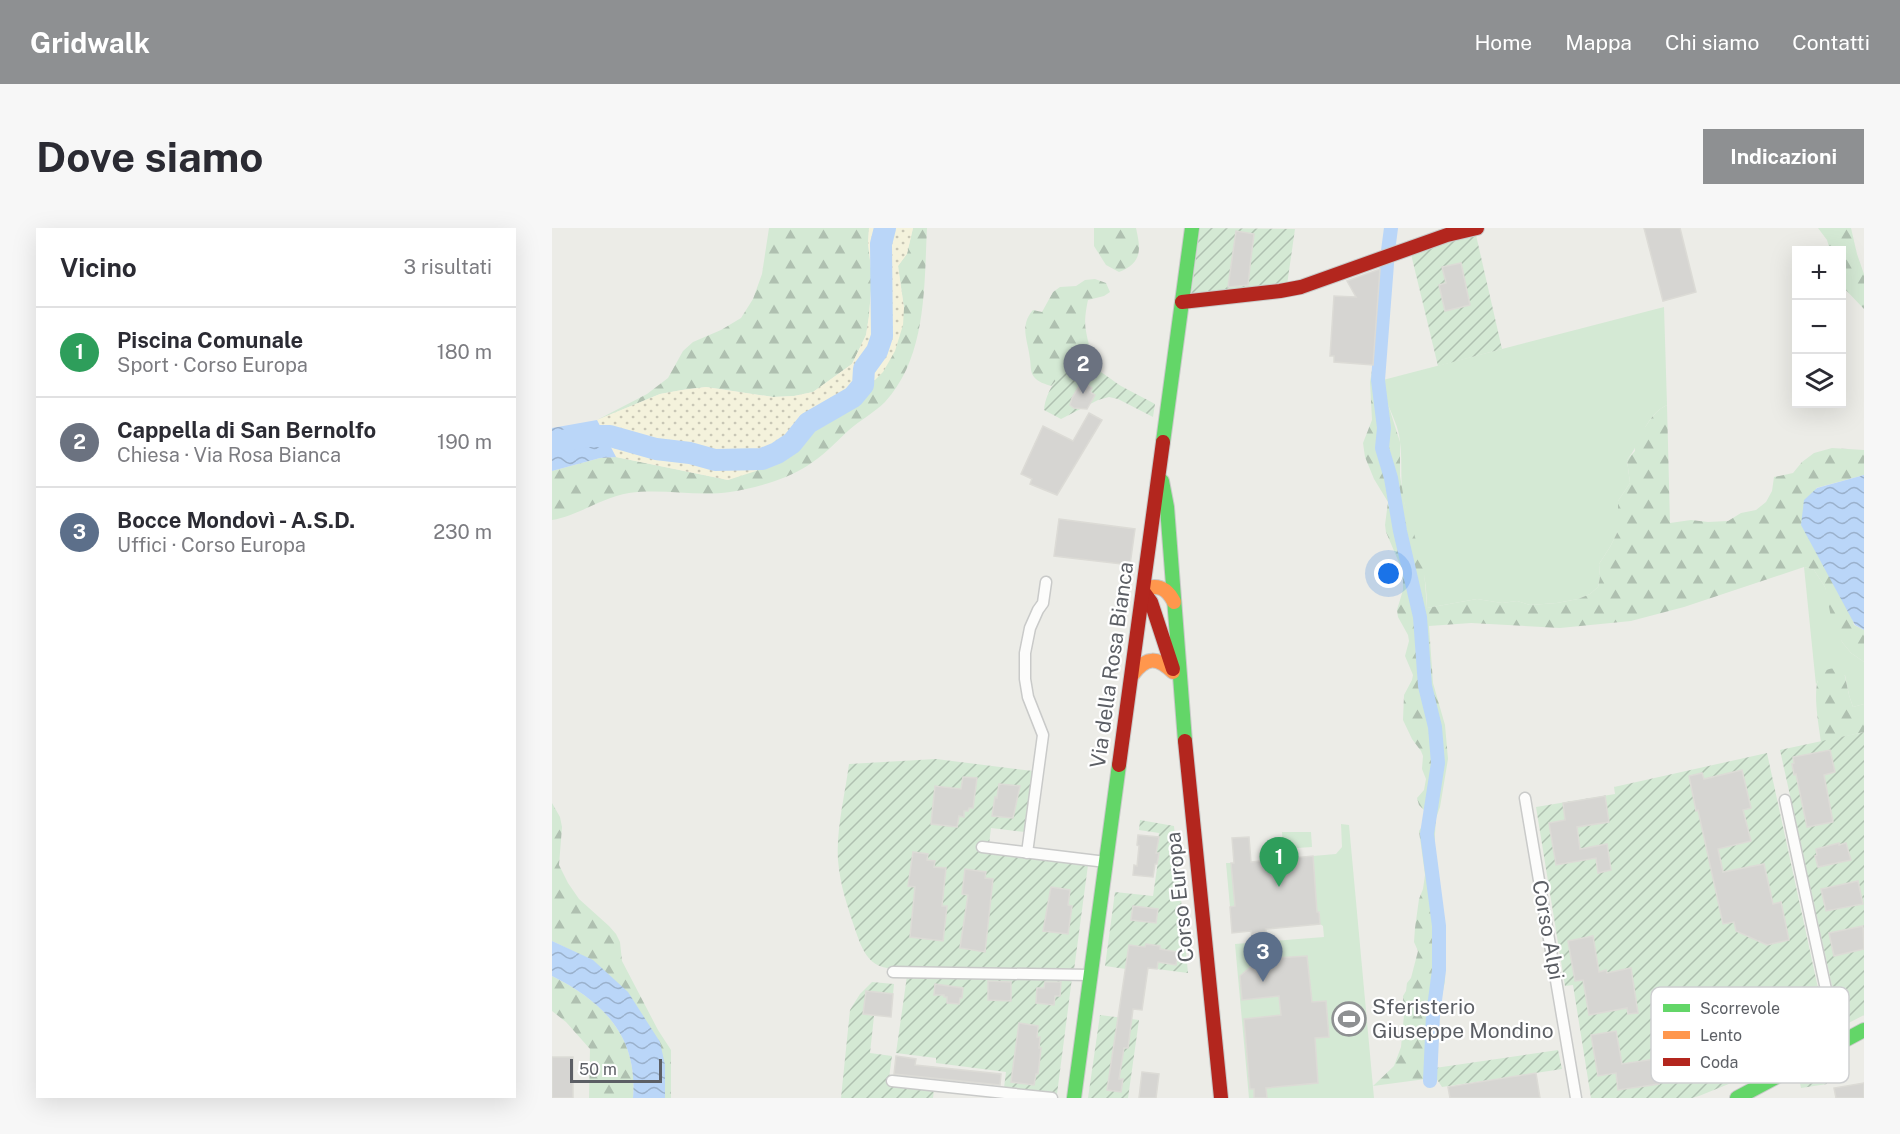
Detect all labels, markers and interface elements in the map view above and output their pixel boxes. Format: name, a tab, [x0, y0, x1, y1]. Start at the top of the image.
text: Gridwalk	[30, 26, 150, 59]
text: Home	[1474, 30, 1532, 55]
text: Mappa	[1565, 30, 1632, 55]
text: Chi siamo	[1665, 30, 1759, 55]
text: Contatti	[1792, 30, 1870, 55]
button: Indicazioni	[1703, 129, 1864, 184]
text: Dove siamo	[36, 132, 263, 181]
map controls	[1792, 246, 1846, 408]
button: +	[1792, 246, 1846, 300]
text: Vicino	[60, 252, 137, 283]
text: 3 risultati	[404, 255, 492, 279]
button: −	[1792, 300, 1846, 354]
text: Piscina Comunale	[117, 327, 303, 353]
text: 1	[75, 340, 84, 364]
text: 180 m	[437, 340, 492, 364]
pin: 2	[1064, 344, 1102, 394]
text: Sport · Corso Europa	[117, 353, 308, 377]
button: layers	[1792, 354, 1846, 408]
text: Cappella di San Bernolfo	[117, 417, 376, 443]
text: 2	[73, 430, 86, 454]
text: 190 m	[437, 430, 492, 454]
text: Chiesa · Via Rosa Bianca	[117, 443, 341, 467]
text: Bocce Mondovì - A.S.D.	[117, 507, 355, 533]
text: 3	[73, 520, 86, 544]
text: 230 m	[433, 520, 492, 544]
text: Uffici · Corso Europa	[117, 533, 306, 557]
your location	[1374, 559, 1403, 588]
street label: Via della Rosa Bianca	[1085, 560, 1138, 770]
street label: Corso Europa	[1160, 831, 1199, 964]
pin: 1	[1260, 838, 1298, 887]
street label: Corso Alpi	[1527, 878, 1570, 982]
pin: 3	[1244, 932, 1282, 982]
legend	[1651, 987, 1849, 1083]
place label: Sferisterio Giuseppe Mondino	[1372, 994, 1554, 1043]
text: Scorrevole	[1700, 999, 1780, 1018]
sports icon: Sferisterio Giuseppe Mondino	[1331, 1001, 1367, 1037]
text: Lento	[1700, 1026, 1742, 1045]
text: Coda	[1700, 1053, 1738, 1072]
scale bar	[570, 1056, 662, 1084]
text: 50 m	[579, 1060, 617, 1079]

